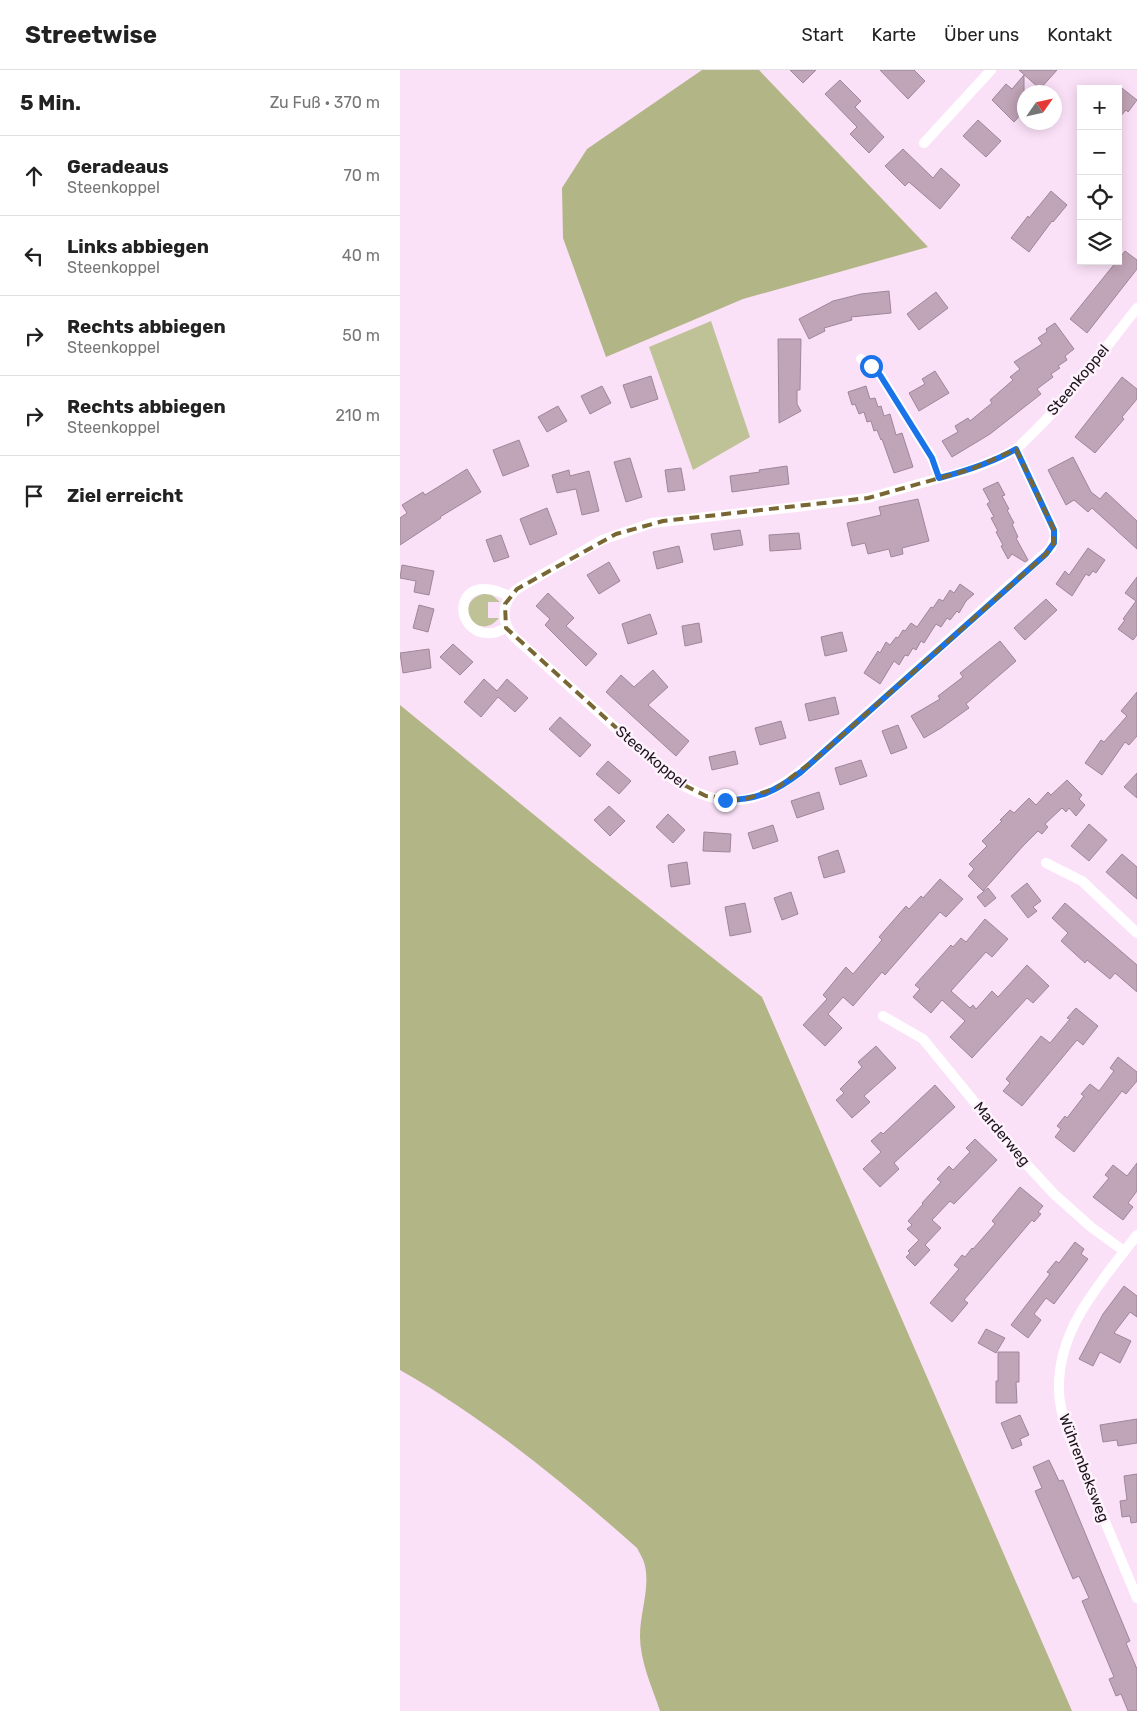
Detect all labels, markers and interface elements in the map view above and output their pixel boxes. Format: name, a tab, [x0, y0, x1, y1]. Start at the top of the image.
text: Streetwise	[25, 21, 157, 49]
text: Start	[801, 24, 844, 46]
text: Karte	[872, 24, 916, 46]
text: Über uns	[944, 24, 1019, 46]
text: Kontakt	[1047, 24, 1112, 46]
north arrow	[1017, 85, 1062, 130]
map controls	[1077, 85, 1122, 265]
button: +	[1077, 85, 1122, 130]
text: 5 Min.	[20, 90, 81, 115]
text: Zu Fuß · 370 m	[270, 93, 380, 112]
button: −	[1077, 130, 1122, 175]
text: Geradeaus	[67, 155, 169, 178]
icon: ahead	[20, 162, 48, 190]
text: 70 m	[343, 166, 380, 185]
button: locate	[1077, 175, 1122, 220]
text: Steenkoppel	[67, 178, 160, 197]
button: layers	[1077, 220, 1122, 265]
text: Links abbiegen	[67, 235, 209, 258]
icon: left	[20, 242, 48, 270]
text: 40 m	[342, 246, 380, 265]
text: Steenkoppel	[67, 258, 160, 277]
text: Rechts abbiegen	[67, 315, 226, 338]
icon: right	[20, 322, 48, 350]
text: 50 m	[342, 326, 380, 345]
text: Steenkoppel	[67, 338, 160, 357]
street label: Steenkoppel	[1043, 341, 1113, 419]
route start	[860, 355, 883, 378]
text: Rechts abbiegen	[67, 395, 226, 418]
icon: right	[20, 402, 48, 430]
text: 210 m	[335, 406, 380, 425]
text: Steenkoppel	[67, 418, 160, 437]
icon: arrive	[20, 482, 48, 510]
text: Ziel erreicht	[67, 484, 183, 507]
street label: Steenkoppel	[612, 722, 690, 792]
route end	[714, 789, 737, 812]
street label: Marderweg	[970, 1098, 1034, 1170]
street label: Wührenbeksweg	[1055, 1411, 1113, 1525]

